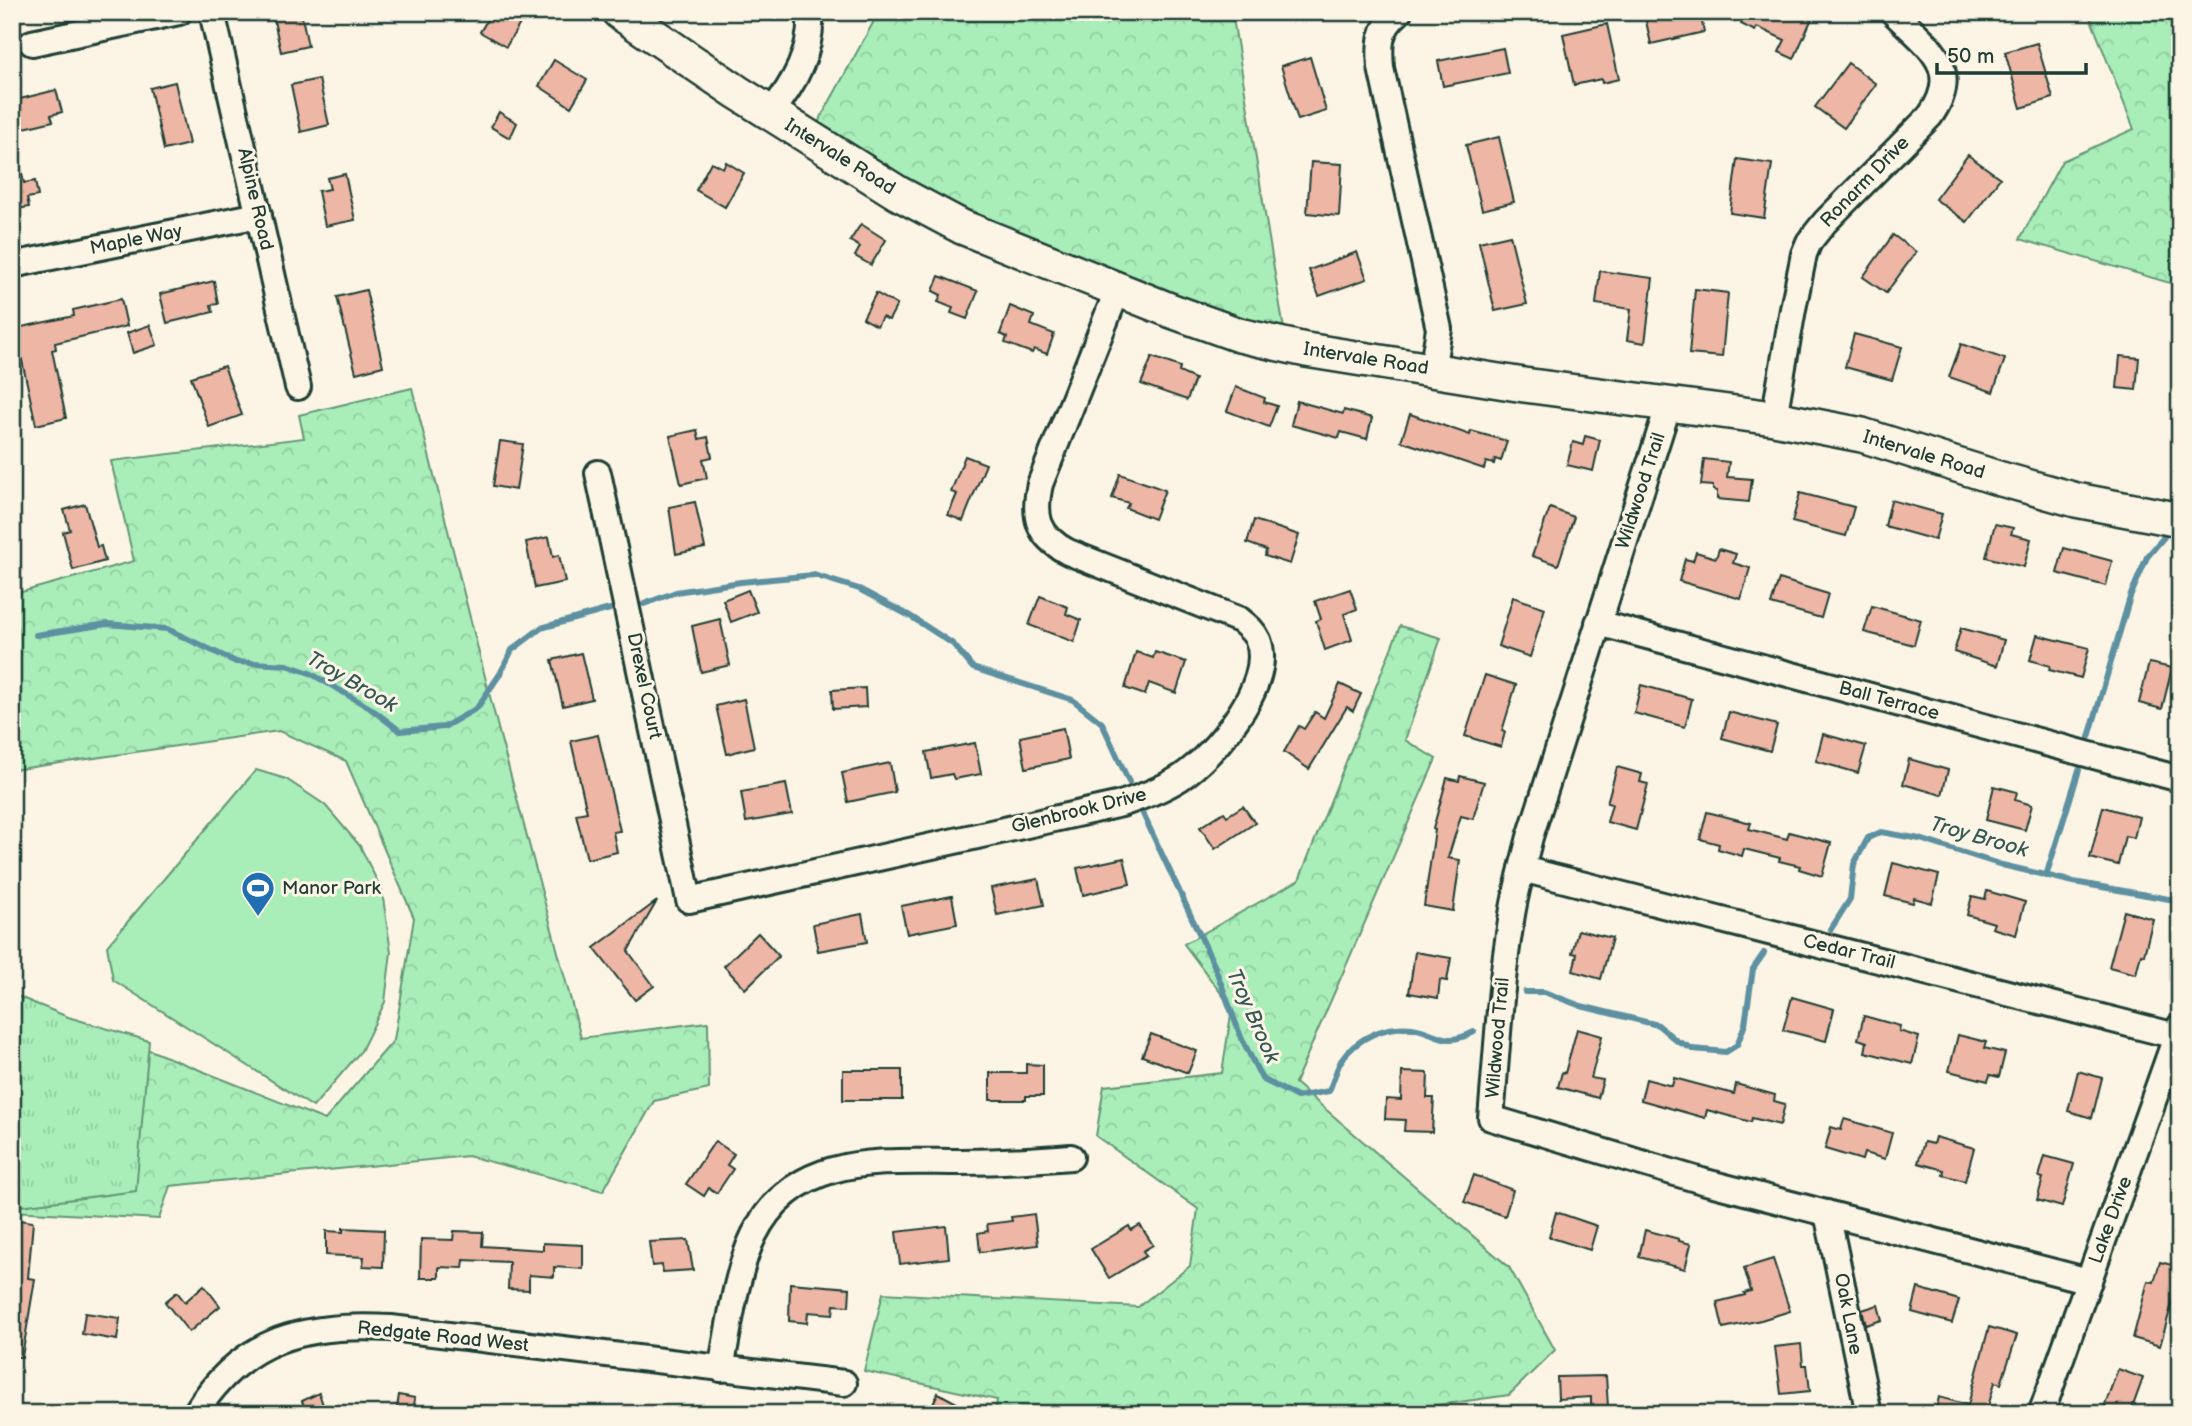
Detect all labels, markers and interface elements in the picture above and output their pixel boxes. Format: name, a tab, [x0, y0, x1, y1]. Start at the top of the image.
scale bar	[1937, 32, 2085, 76]
text: 50 m	[1947, 44, 1994, 69]
street label: Intervale Road	[780, 114, 900, 200]
street label: Ronarm Drive	[1816, 132, 1914, 232]
street label: Alpine Road	[232, 146, 278, 252]
street label: Maple Way	[88, 220, 184, 260]
street label: Intervale Road	[1302, 338, 1430, 380]
street label: Intervale Road	[1860, 426, 1988, 484]
street label: Wildwood Trail	[1611, 430, 1671, 552]
street label: Drexel Court	[622, 631, 667, 741]
water label: Troy Brook	[302, 646, 402, 718]
street label: Ball Terrace	[1836, 677, 1942, 725]
street label: Glenbrook Drive	[1009, 783, 1149, 839]
water label: Troy Brook	[1927, 811, 2031, 863]
sports icon: Manor Park	[239, 869, 277, 918]
place label: Manor Park	[282, 877, 381, 900]
street label: Cedar Trail	[1801, 929, 1897, 975]
water label: Troy Brook	[1221, 965, 1285, 1068]
street label: Wildwood Trail	[1481, 977, 1515, 1099]
street label: Lake Drive	[2085, 1173, 2137, 1267]
street label: Oak Lane	[1829, 1271, 1867, 1357]
street label: Redgate Road West	[356, 1317, 530, 1357]

